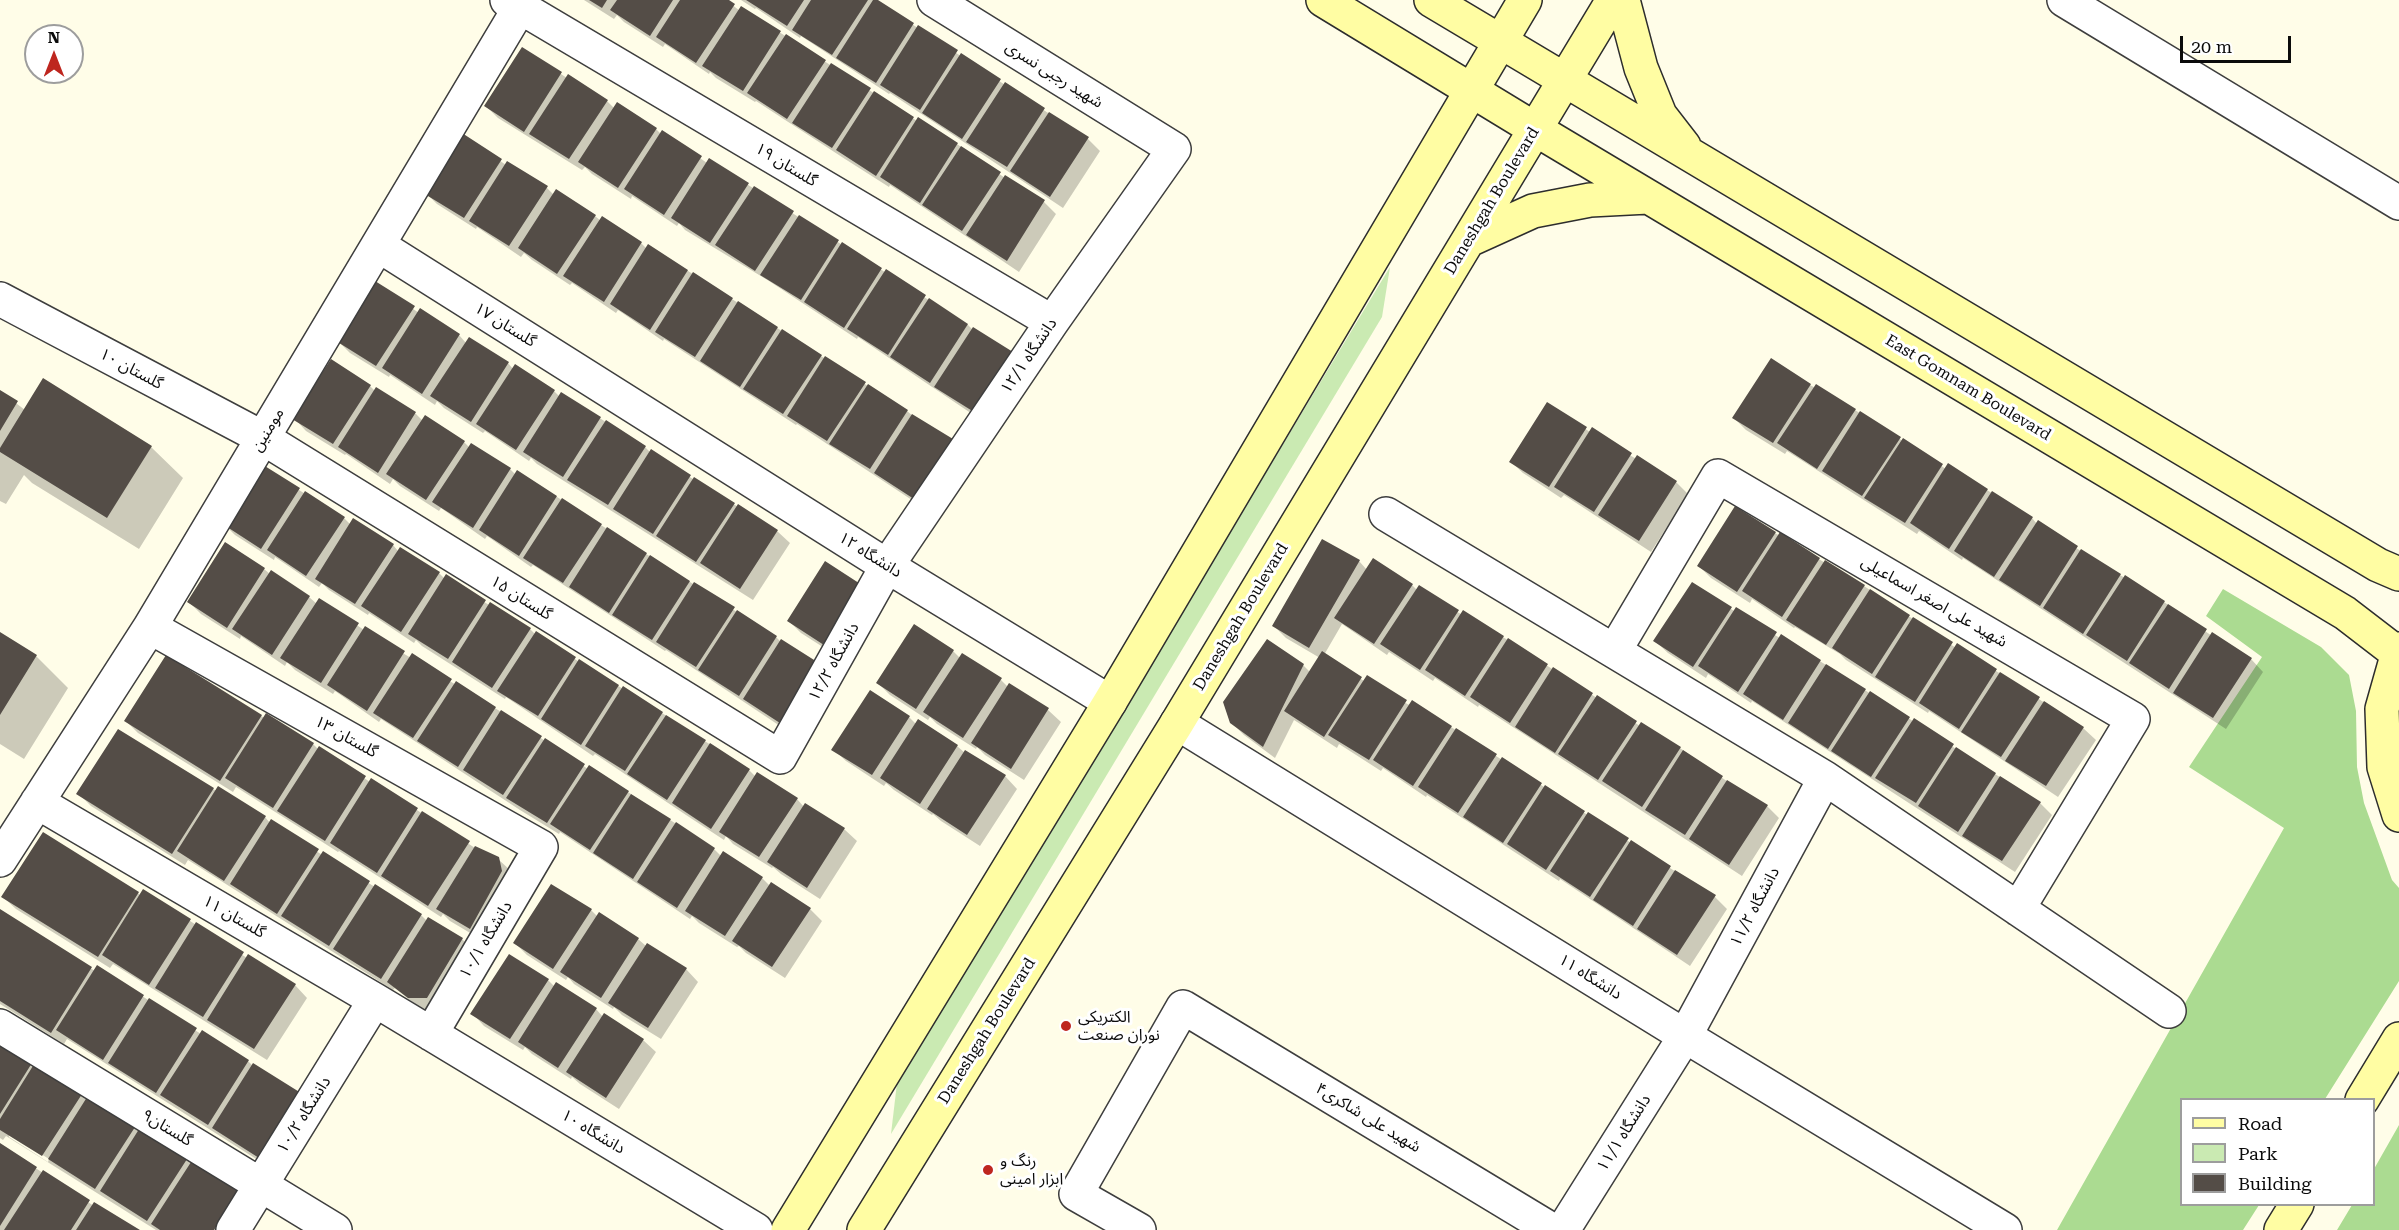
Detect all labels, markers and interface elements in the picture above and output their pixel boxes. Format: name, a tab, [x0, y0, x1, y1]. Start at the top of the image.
north arrow	[24, 24, 84, 84]
scale bar	[2183, 24, 2294, 62]
text: N	[48, 28, 60, 47]
text: 20 m	[2191, 36, 2232, 57]
street label: شهید رجبی نسری	[1002, 37, 1106, 113]
street label: Daneshgah Boulevard	[1440, 124, 1544, 278]
street label: گلستان ۱۹	[752, 139, 820, 191]
street label: گلستان ۱۷	[471, 299, 539, 351]
street label: دانشگاه ۱۲/۱	[997, 315, 1061, 397]
street label: East Gomnam Boulevard	[1882, 331, 2054, 445]
street label: گلستان ۱۰	[96, 344, 166, 394]
street label: مومنین	[248, 405, 288, 455]
street label: دانشگاه ۱۲	[835, 528, 905, 582]
street label: Daneshgah Boulevard	[1189, 540, 1293, 694]
street label: شهید علی اصغر اسماعیلی	[1857, 552, 2011, 652]
street label: گلستان ۱۵	[487, 572, 555, 624]
street label: دانشگاه ۱۲/۲	[805, 619, 863, 705]
street label: گلستان ۱۳	[311, 712, 381, 762]
street label: دانشگاه ۱۱/۲	[1726, 864, 1784, 950]
street label: گلستان ۱۱	[199, 891, 269, 943]
street label: دانشگاه ۱۰/۱	[455, 898, 517, 982]
street label: دانشگاه ۱۱	[1555, 950, 1625, 1004]
street label: Daneshgah Boulevard	[934, 954, 1040, 1108]
place label: الکتریکی نوران صنعت	[1078, 1007, 1160, 1045]
marker: الکتریکی نوران صنعت	[1059, 1019, 1073, 1033]
street label: دانشگاه ۱۰/۲	[273, 1073, 335, 1157]
street label: شهید علی شاکری۴	[1312, 1079, 1424, 1157]
street label: دانشگاه ۱۱/۱	[1593, 1091, 1655, 1175]
legend	[2180, 1098, 2375, 1206]
street label: گلستان۹	[138, 1105, 196, 1151]
street label: دانشگاه ۱۰	[558, 1105, 628, 1159]
text: Road	[2238, 1113, 2282, 1134]
text: Park	[2238, 1143, 2278, 1164]
place label: رنگ و ابزار امینی	[1000, 1151, 1063, 1189]
marker: رنگ و ابزار امینی	[981, 1163, 995, 1177]
text: Building	[2238, 1173, 2312, 1194]

